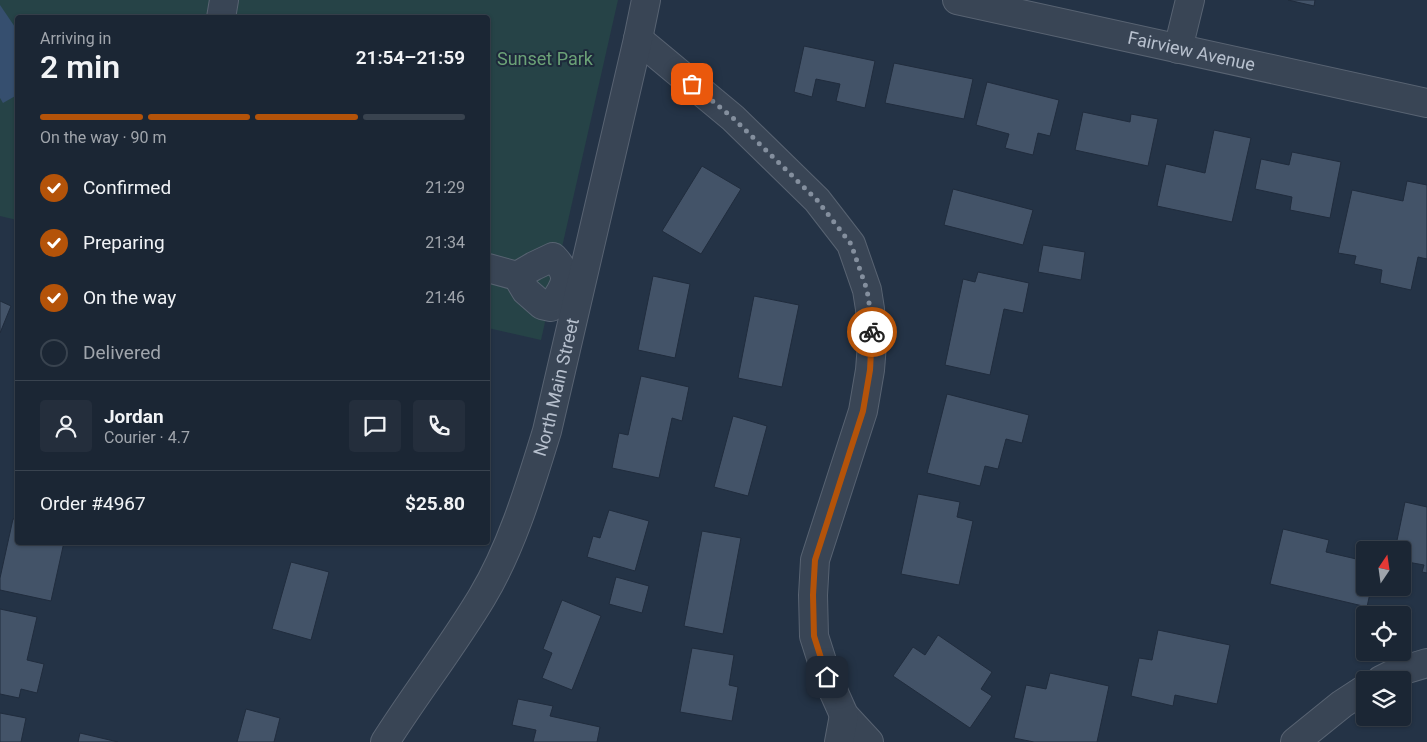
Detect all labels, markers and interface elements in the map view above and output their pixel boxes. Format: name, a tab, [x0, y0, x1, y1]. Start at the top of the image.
street label: Fairview Avenue	[1126, 27, 1257, 75]
text: Arriving in	[40, 29, 111, 48]
text: 21:54–21:59	[356, 46, 465, 69]
text: 2 min	[40, 48, 120, 86]
park label: Sunset Park	[497, 48, 594, 69]
pin	[671, 63, 713, 105]
icon: bag	[678, 70, 706, 98]
text: On the way · 90 m	[40, 128, 167, 147]
icon: check	[40, 174, 68, 202]
text: Confirmed	[83, 176, 171, 199]
text: 21:29	[425, 178, 465, 197]
icon: check	[40, 229, 68, 257]
text: Preparing	[83, 231, 165, 254]
text: 21:34	[425, 233, 465, 252]
icon: check	[40, 284, 68, 312]
text: On the way	[83, 286, 176, 309]
text: 21:46	[425, 288, 465, 307]
courier	[847, 307, 897, 357]
street label: North Main Street	[529, 316, 583, 459]
icon: bike	[858, 318, 886, 346]
text: Delivered	[83, 341, 161, 364]
button: person	[40, 400, 92, 452]
button: chat	[349, 400, 401, 452]
button: phone	[413, 400, 465, 452]
text: Jordan	[104, 405, 164, 428]
text: Courier · 4.7	[104, 428, 190, 447]
text: Order #4967	[40, 492, 146, 515]
text: $25.80	[405, 492, 465, 515]
north arrow	[1356, 541, 1411, 596]
map controls	[1356, 541, 1411, 726]
button: locate	[1356, 606, 1411, 661]
pin	[806, 656, 848, 698]
icon: home	[813, 663, 841, 691]
button: layers	[1356, 671, 1411, 726]

